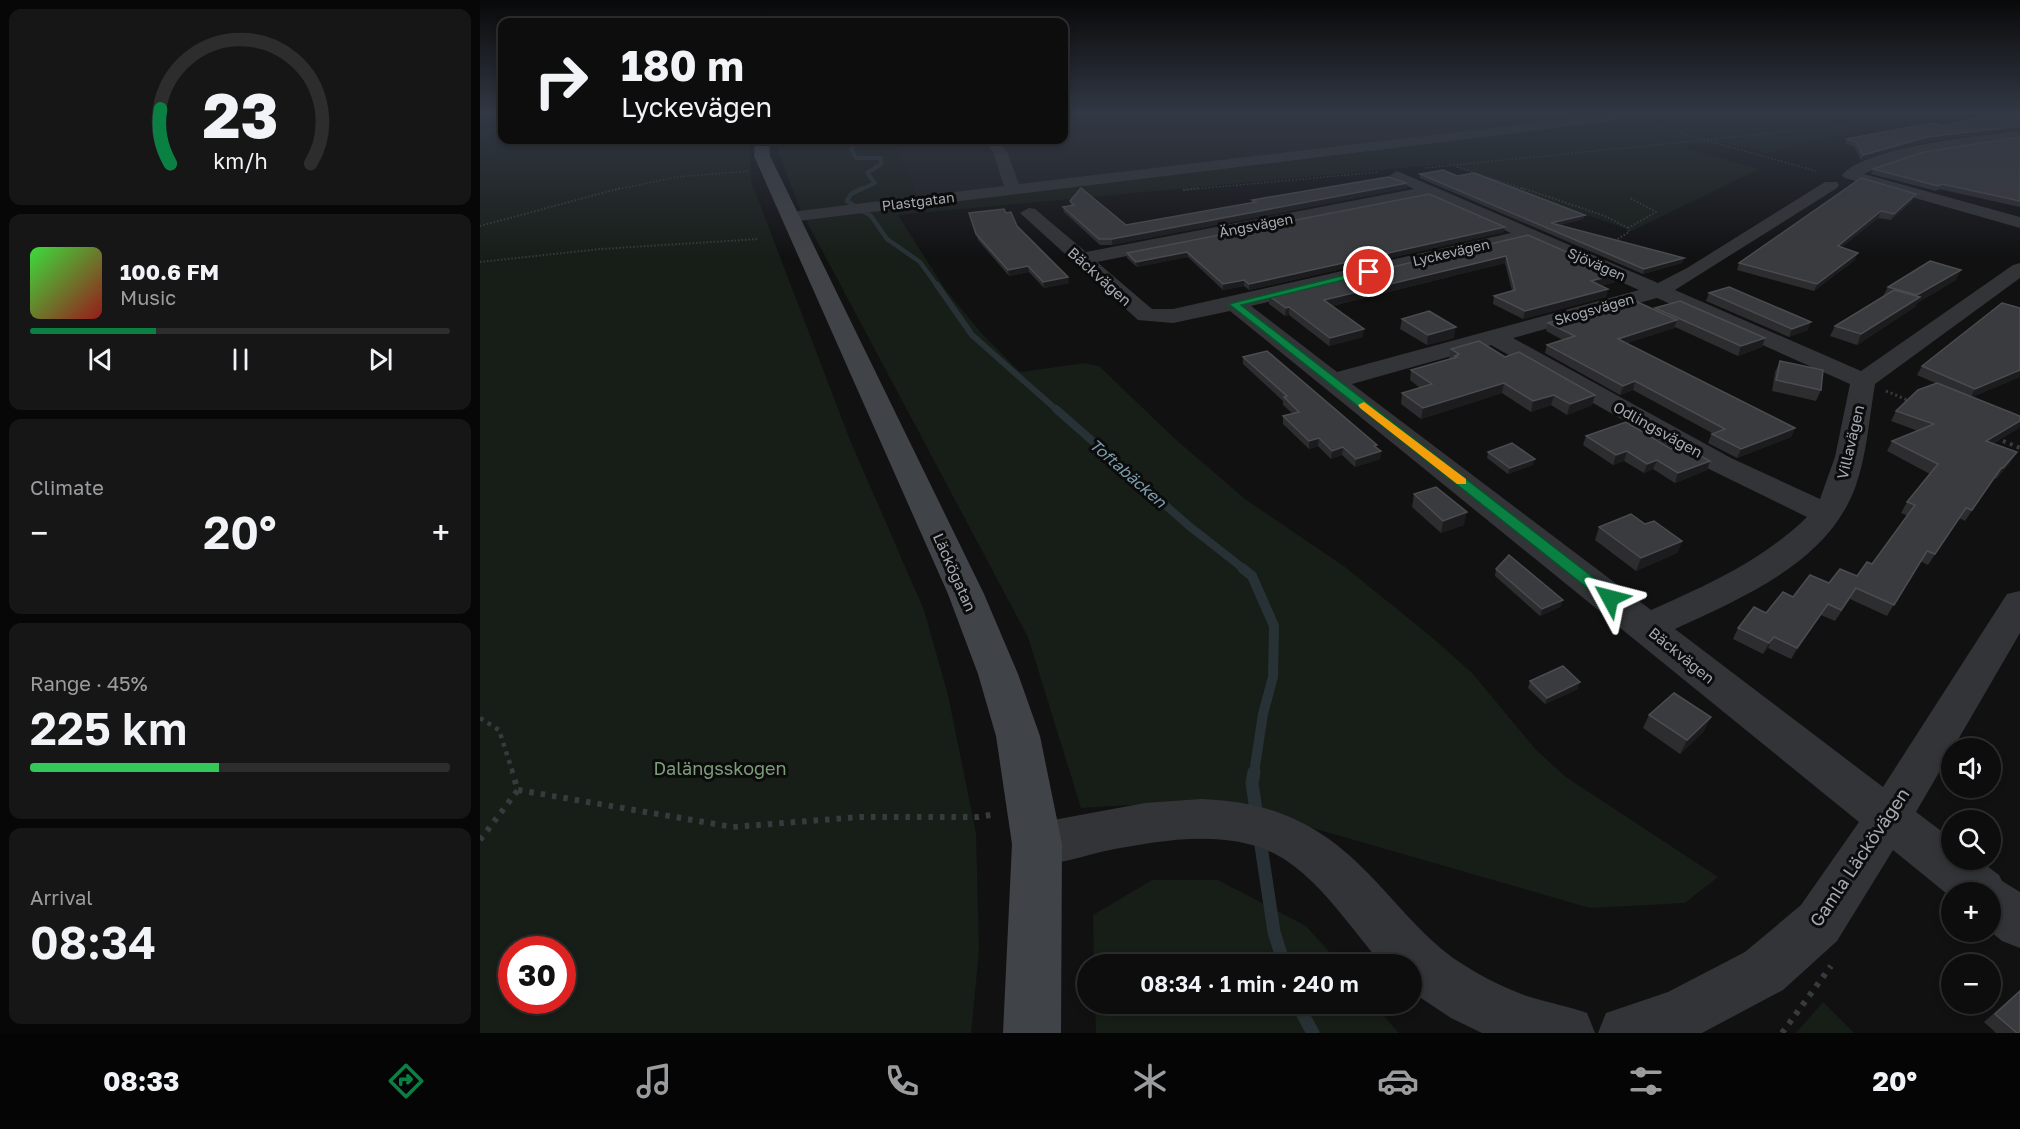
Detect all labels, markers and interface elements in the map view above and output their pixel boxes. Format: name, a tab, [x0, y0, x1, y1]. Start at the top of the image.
text: 180 m	[621, 40, 744, 90]
icon: right	[522, 42, 600, 120]
text: 23	[202, 77, 278, 152]
text: Lyckevägen	[621, 91, 772, 123]
text: km/h	[213, 148, 267, 174]
street label: Plastgatan	[881, 188, 955, 214]
street label: Ängsvägen	[1218, 210, 1294, 240]
street label: Lyckevägen	[1411, 235, 1491, 269]
street label: Bäckvägen	[1065, 243, 1135, 309]
street label: Sjövägen	[1565, 244, 1629, 284]
pin	[1343, 246, 1394, 297]
icon: arrive	[1352, 255, 1385, 288]
text: 100.6 FM	[120, 258, 219, 285]
text: Music	[120, 285, 176, 309]
street label: Skogsvägen	[1552, 290, 1636, 328]
icon: previous	[84, 343, 117, 376]
icon: pause	[224, 343, 257, 376]
icon: next	[364, 343, 397, 376]
street label: Odlingsvägen	[1610, 397, 1706, 461]
street label: Villavägen	[1833, 403, 1867, 481]
water label: Toftabäcken	[1086, 434, 1171, 512]
text: Climate	[30, 475, 104, 499]
text: 20°	[203, 505, 277, 559]
text: −	[30, 513, 48, 552]
text: +	[432, 513, 450, 552]
street label: Läckögatan	[930, 530, 980, 614]
position arrow	[1578, 566, 1642, 630]
street label: Bäckvägen	[1646, 623, 1718, 687]
text: Range · 45%	[30, 671, 148, 695]
text: 225 km	[30, 701, 187, 755]
map controls	[1941, 738, 2001, 1014]
button: sound	[1941, 738, 2001, 798]
park label: Dalängsskogen	[653, 757, 787, 779]
street label: Gamla Läckövägen	[1804, 784, 1914, 930]
button: search	[1941, 810, 2001, 870]
button: +	[1941, 882, 2001, 942]
text: Arrival	[30, 885, 93, 909]
text: 08:34	[30, 915, 156, 969]
speed limit sign: 30	[498, 936, 576, 1014]
button: −	[1941, 954, 2001, 1014]
text: 08:34 · 1 min · 240 m	[1140, 970, 1359, 997]
icon: directions	[385, 1060, 427, 1102]
icon: music	[633, 1060, 675, 1102]
icon: phone	[881, 1060, 923, 1102]
icon: climate	[1129, 1060, 1171, 1102]
icon: car	[1377, 1060, 1419, 1102]
icon: filters	[1625, 1060, 1667, 1102]
text: 08:33	[103, 1065, 179, 1097]
text: 20°	[1872, 1065, 1917, 1097]

